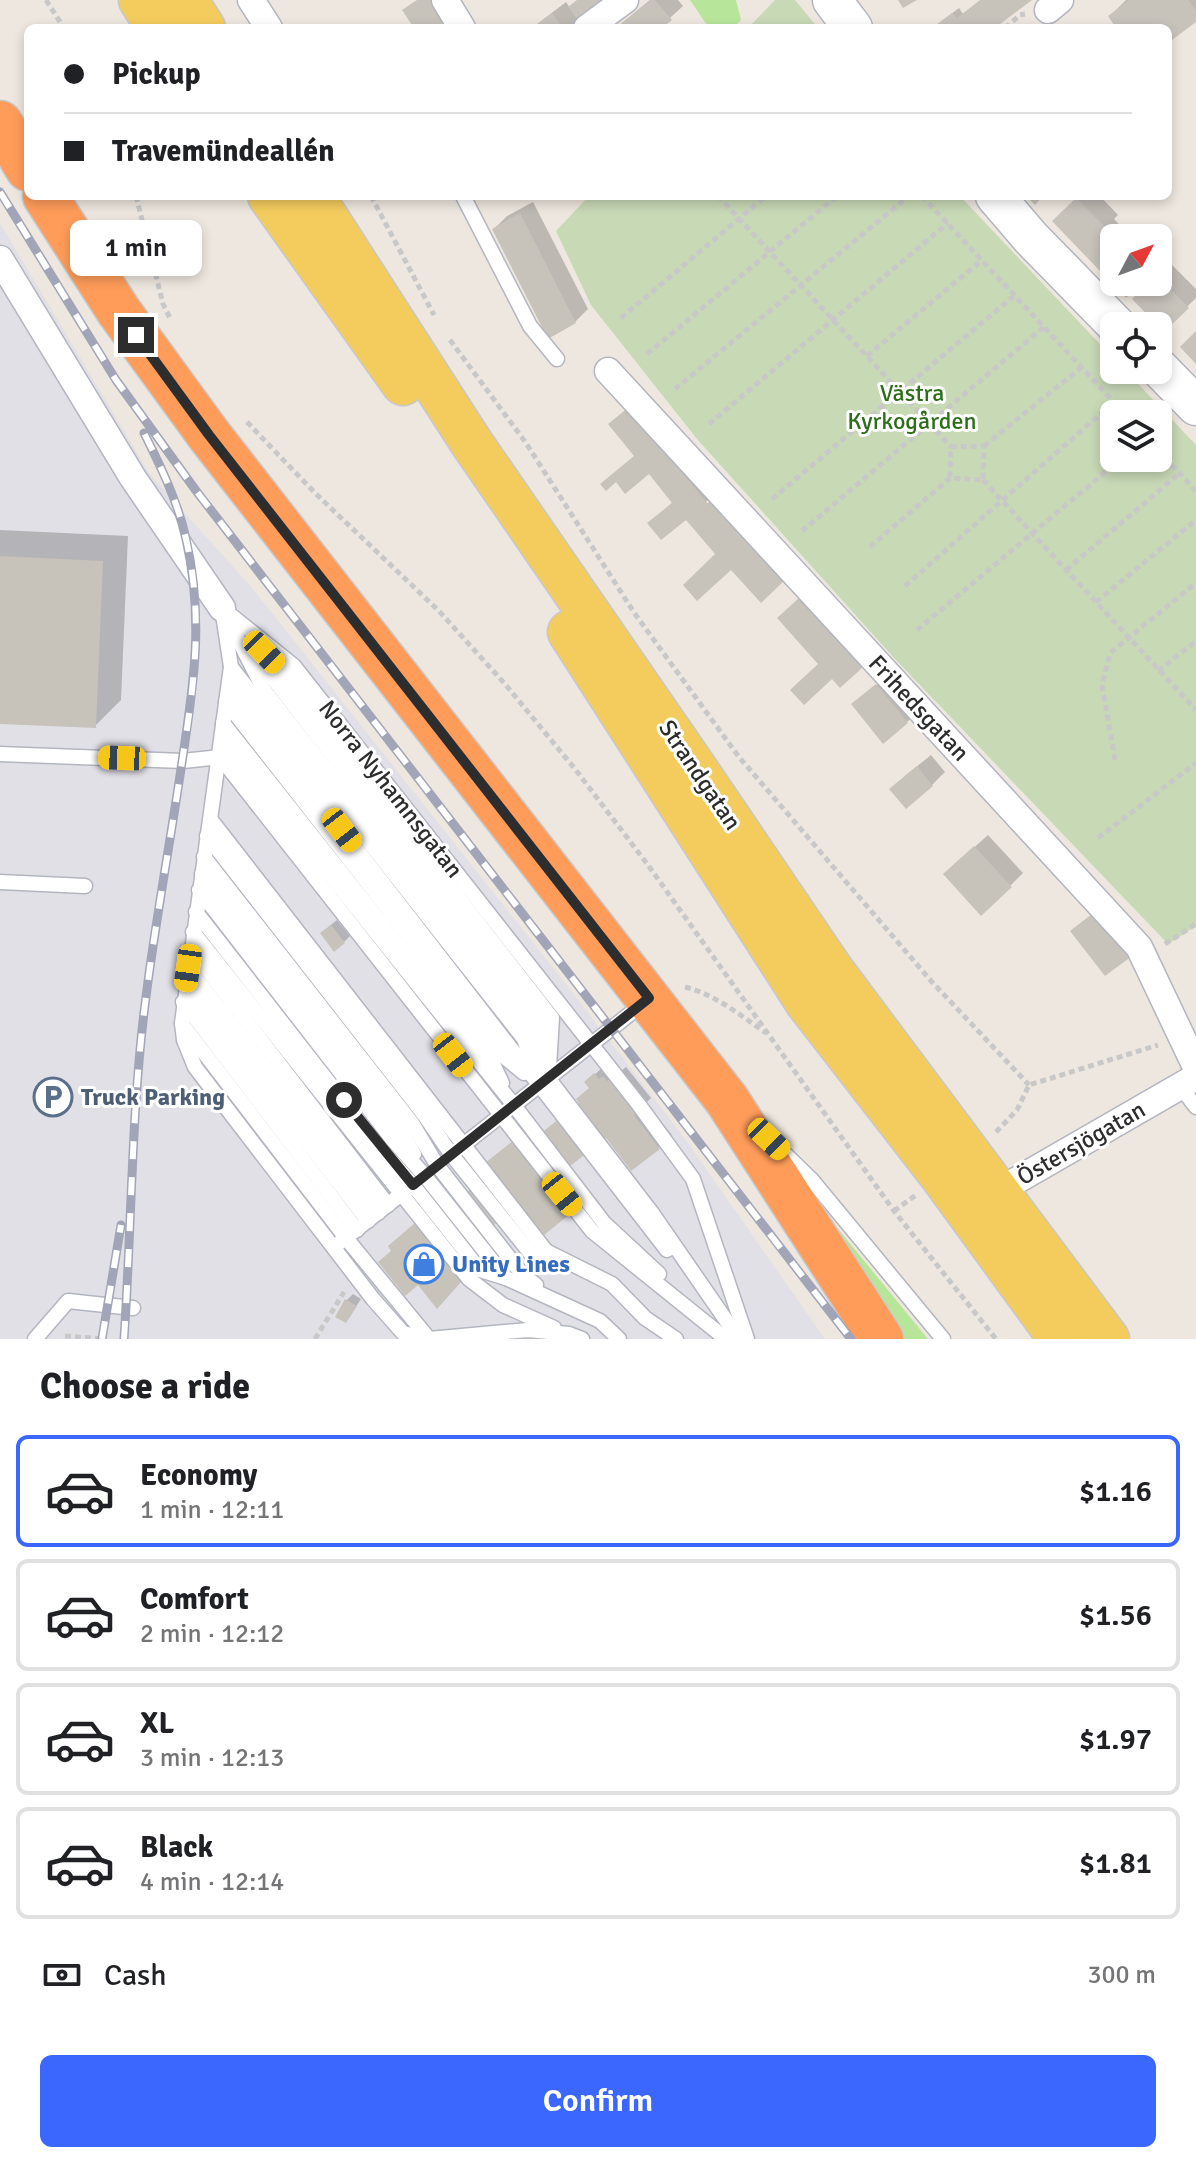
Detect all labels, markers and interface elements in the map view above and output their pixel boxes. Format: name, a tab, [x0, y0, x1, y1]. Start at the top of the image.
text: Pickup	[112, 56, 201, 93]
text: Travemündeallén	[112, 133, 335, 170]
callout: 1 min	[70, 219, 202, 275]
north arrow	[1100, 224, 1172, 296]
map controls	[1100, 224, 1172, 472]
text: 1 min	[105, 232, 167, 264]
button: locate	[1100, 312, 1172, 384]
route end	[118, 317, 154, 353]
park label: Västra Kyrkogården	[847, 378, 977, 436]
button: layers	[1100, 400, 1172, 472]
car	[239, 626, 289, 678]
street label: Frihedsgatan	[862, 649, 976, 767]
street label: Norra Nyhamnsgatan	[312, 694, 470, 884]
street label: Strandgatan	[652, 714, 748, 836]
car	[98, 745, 146, 771]
car	[318, 804, 366, 856]
car	[173, 943, 203, 993]
car	[429, 1029, 477, 1081]
parking icon: Truck Parking	[32, 1076, 74, 1118]
place label: Truck Parking	[81, 1082, 225, 1112]
route start	[326, 1082, 362, 1118]
street label: Östersjögatan	[1011, 1094, 1151, 1192]
car	[743, 1114, 795, 1164]
car	[538, 1168, 586, 1220]
shop icon: Unity Lines	[403, 1243, 445, 1285]
place label: Unity Lines	[452, 1249, 570, 1279]
text: Choose a ride	[40, 1364, 250, 1409]
icon: car	[44, 1455, 116, 1527]
text: Economy	[140, 1457, 257, 1494]
text: $1.16	[1079, 1473, 1152, 1510]
text: 1 min · 12:11	[140, 1494, 284, 1526]
icon: car	[44, 1579, 116, 1651]
text: Comfort	[140, 1581, 249, 1618]
text: $1.56	[1079, 1597, 1152, 1634]
text: 2 min · 12:12	[140, 1618, 284, 1650]
icon: car	[44, 1703, 116, 1775]
text: XL	[140, 1705, 174, 1742]
text: $1.97	[1079, 1721, 1152, 1758]
text: 3 min · 12:13	[140, 1742, 284, 1774]
icon: car	[44, 1827, 116, 1899]
text: Black	[140, 1829, 213, 1866]
text: $1.81	[1079, 1845, 1152, 1882]
text: 4 min · 12:14	[140, 1866, 284, 1898]
icon: cash	[40, 1953, 84, 1997]
text: Cash	[104, 1957, 167, 1994]
text: 300 m	[1087, 1959, 1156, 1991]
button: Confirm	[40, 2055, 1156, 2147]

